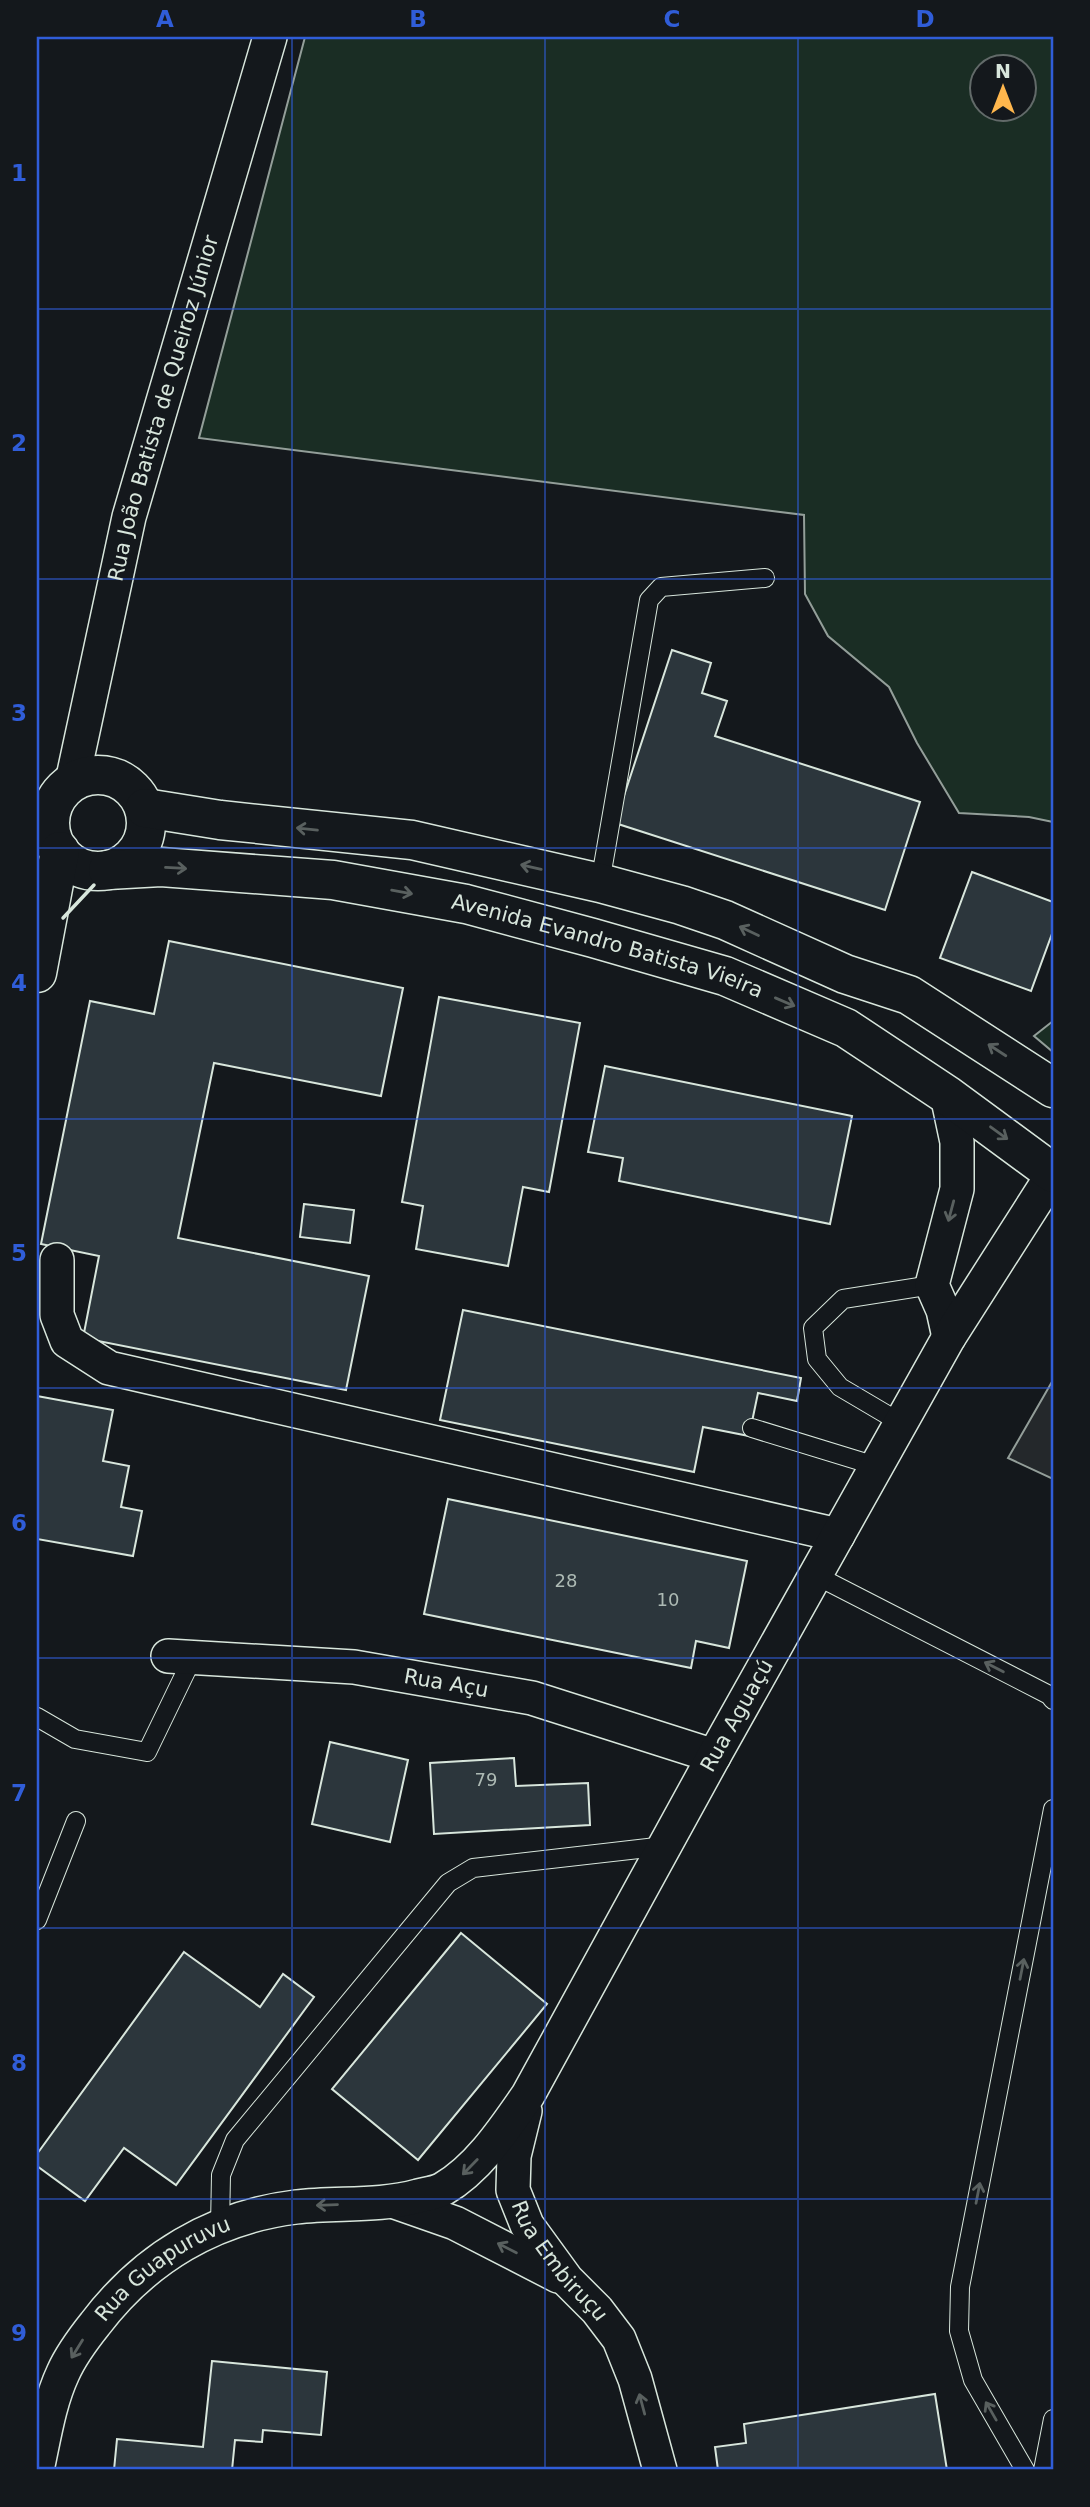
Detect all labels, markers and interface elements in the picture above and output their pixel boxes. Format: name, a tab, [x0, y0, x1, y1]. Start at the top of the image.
text: A	[156, 6, 174, 32]
text: B	[409, 6, 427, 32]
text: C	[664, 6, 680, 32]
text: D	[915, 6, 935, 32]
north arrow	[968, 52, 1038, 122]
text: N	[995, 60, 1011, 82]
text: 1	[11, 160, 27, 186]
street label: Rua João Batista de Queiroz Júnior	[104, 232, 223, 583]
text: 2	[11, 430, 27, 456]
text: 3	[11, 700, 27, 726]
one-way arrow	[296, 822, 319, 835]
one-way arrow	[520, 860, 543, 873]
one-way arrow	[164, 861, 187, 874]
one-way arrow	[390, 886, 413, 900]
street label: Avenida Evandro Batista Vieira	[450, 890, 767, 1003]
one-way arrow	[738, 924, 760, 937]
text: 4	[11, 970, 27, 996]
one-way arrow	[774, 996, 795, 1009]
one-way arrow	[987, 1043, 1007, 1057]
one-way arrow	[989, 1126, 1008, 1140]
one-way arrow	[944, 1199, 957, 1221]
text: 5	[11, 1240, 27, 1266]
text: 6	[11, 1510, 27, 1536]
house number: 28	[555, 1570, 577, 1591]
house number: 10	[657, 1589, 679, 1610]
street label: Rua Aguaçú	[696, 1655, 778, 1776]
one-way arrow	[984, 1659, 1005, 1673]
street label: Rua Açu	[402, 1664, 490, 1702]
house number: 79	[475, 1769, 497, 1790]
text: 7	[11, 1780, 27, 1806]
one-way arrow	[1016, 1958, 1029, 1981]
text: 8	[11, 2050, 27, 2076]
one-way arrow	[462, 2158, 479, 2175]
one-way arrow	[972, 2182, 986, 2204]
street label: Rua Embiruçu	[507, 2197, 613, 2326]
one-way arrow	[316, 2199, 339, 2212]
street label: Rua Guapuruvu	[90, 2212, 234, 2326]
one-way arrow	[497, 2240, 518, 2254]
text: 9	[11, 2320, 27, 2346]
one-way arrow	[70, 2338, 84, 2358]
one-way arrow	[635, 2394, 648, 2416]
one-way arrow	[984, 2402, 998, 2422]

